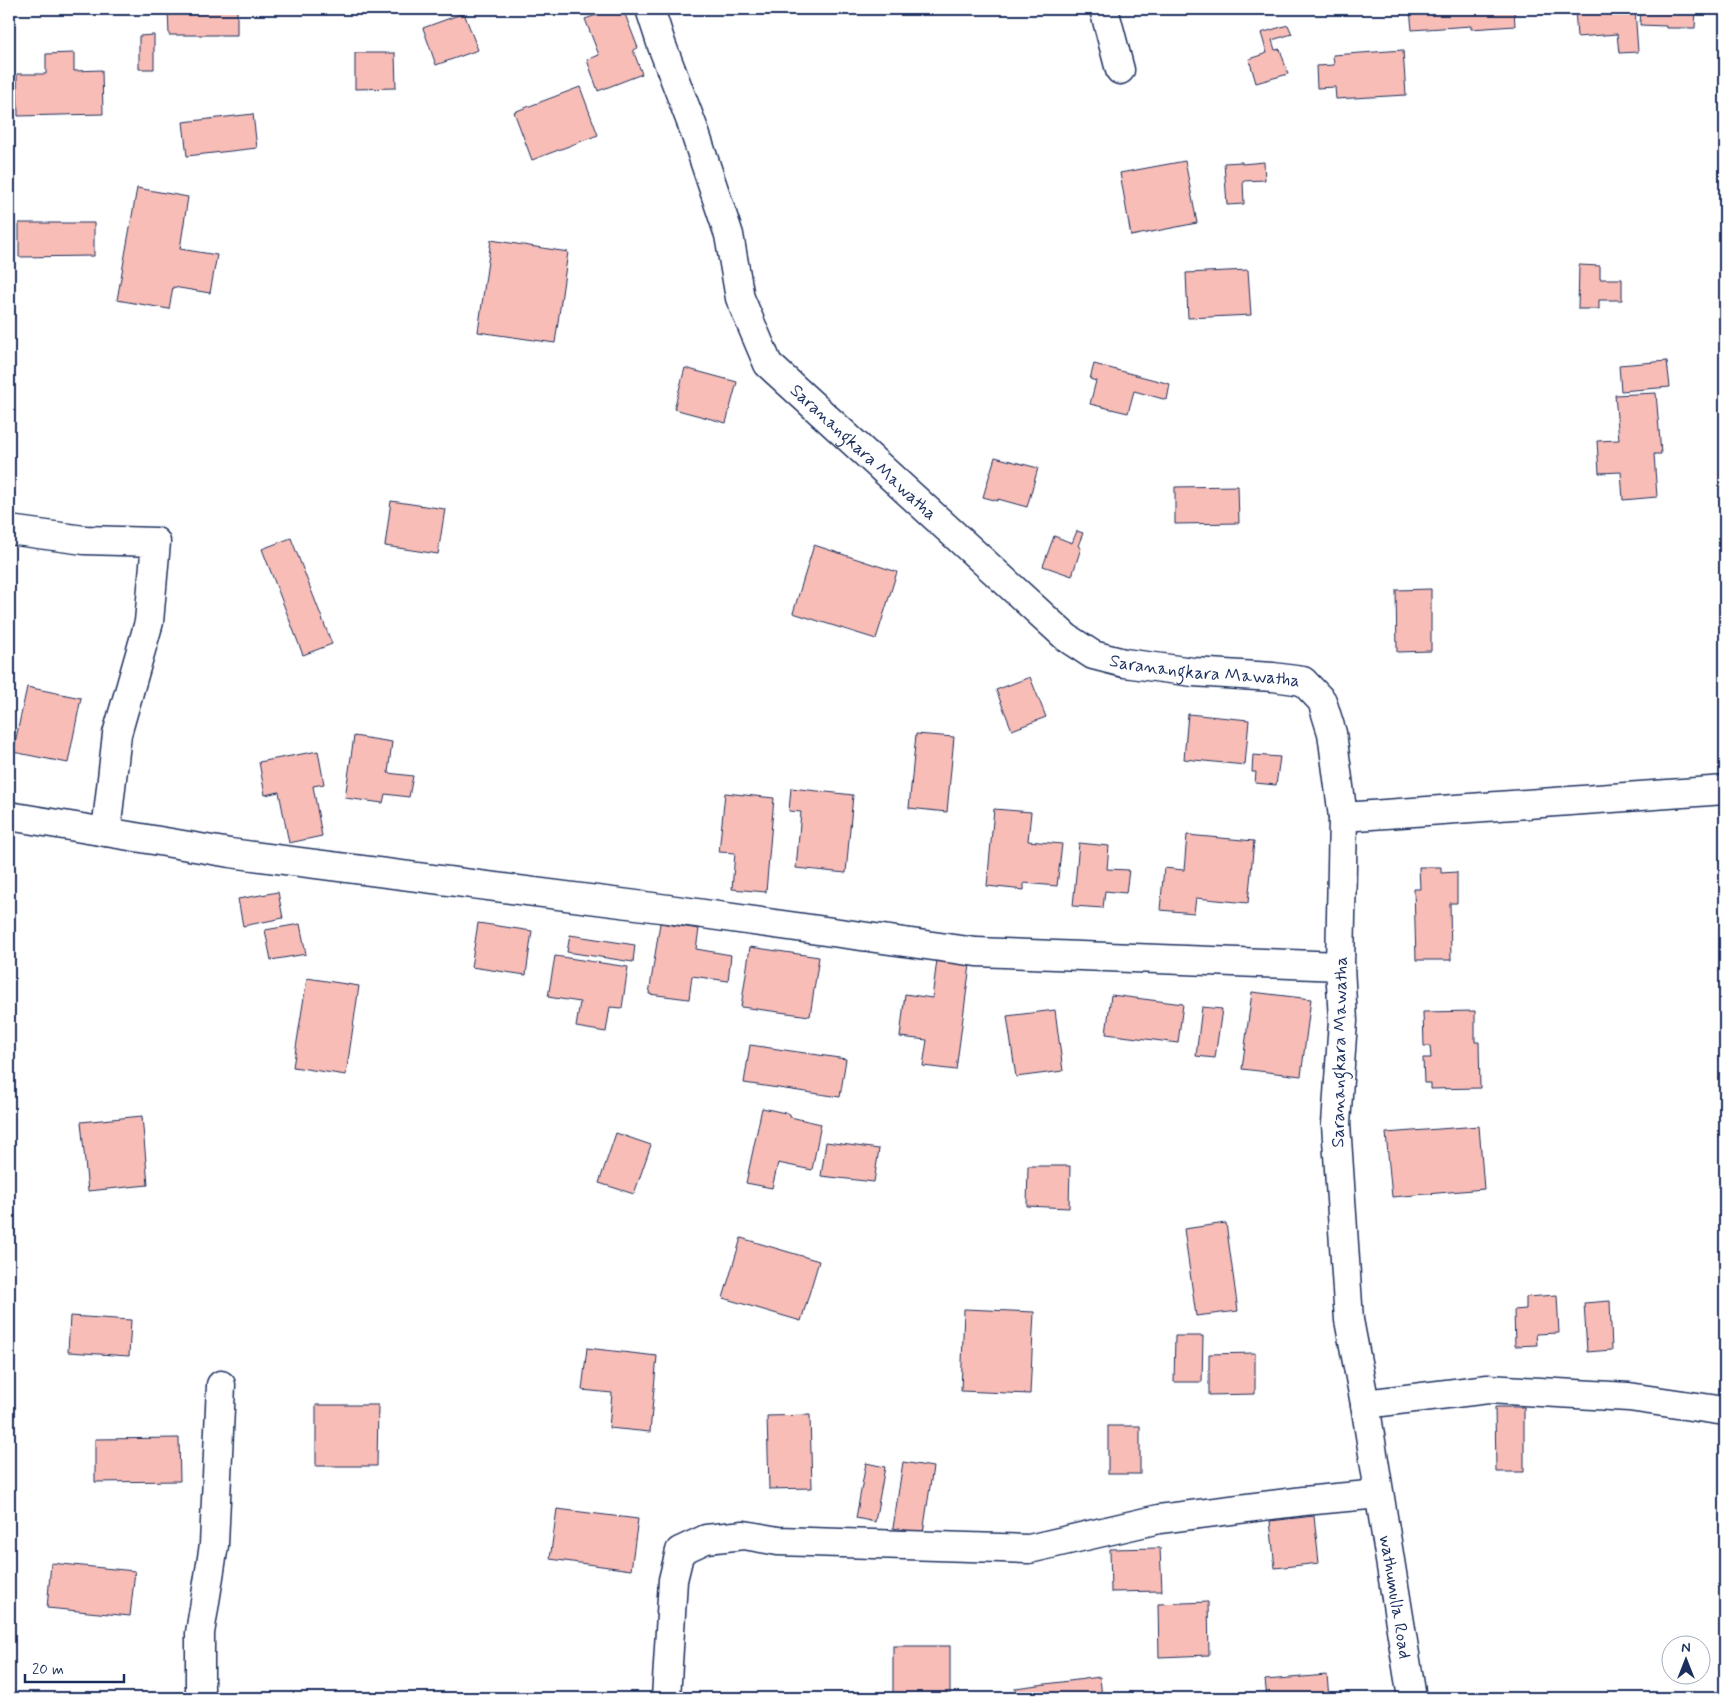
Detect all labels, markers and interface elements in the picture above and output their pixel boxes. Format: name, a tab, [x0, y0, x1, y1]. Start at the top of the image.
street label: Saranangkara Mawatha	[784, 379, 942, 526]
street label: Saranangkara Mawatha	[1107, 649, 1301, 693]
street label: Saranangkara Mawatha	[1326, 956, 1356, 1148]
street label: wathumulla Road	[1373, 1533, 1417, 1661]
north arrow	[1662, 1634, 1712, 1684]
text: N	[1681, 1639, 1691, 1657]
scale bar	[25, 1652, 124, 1684]
text: 20 m	[32, 1660, 64, 1680]

